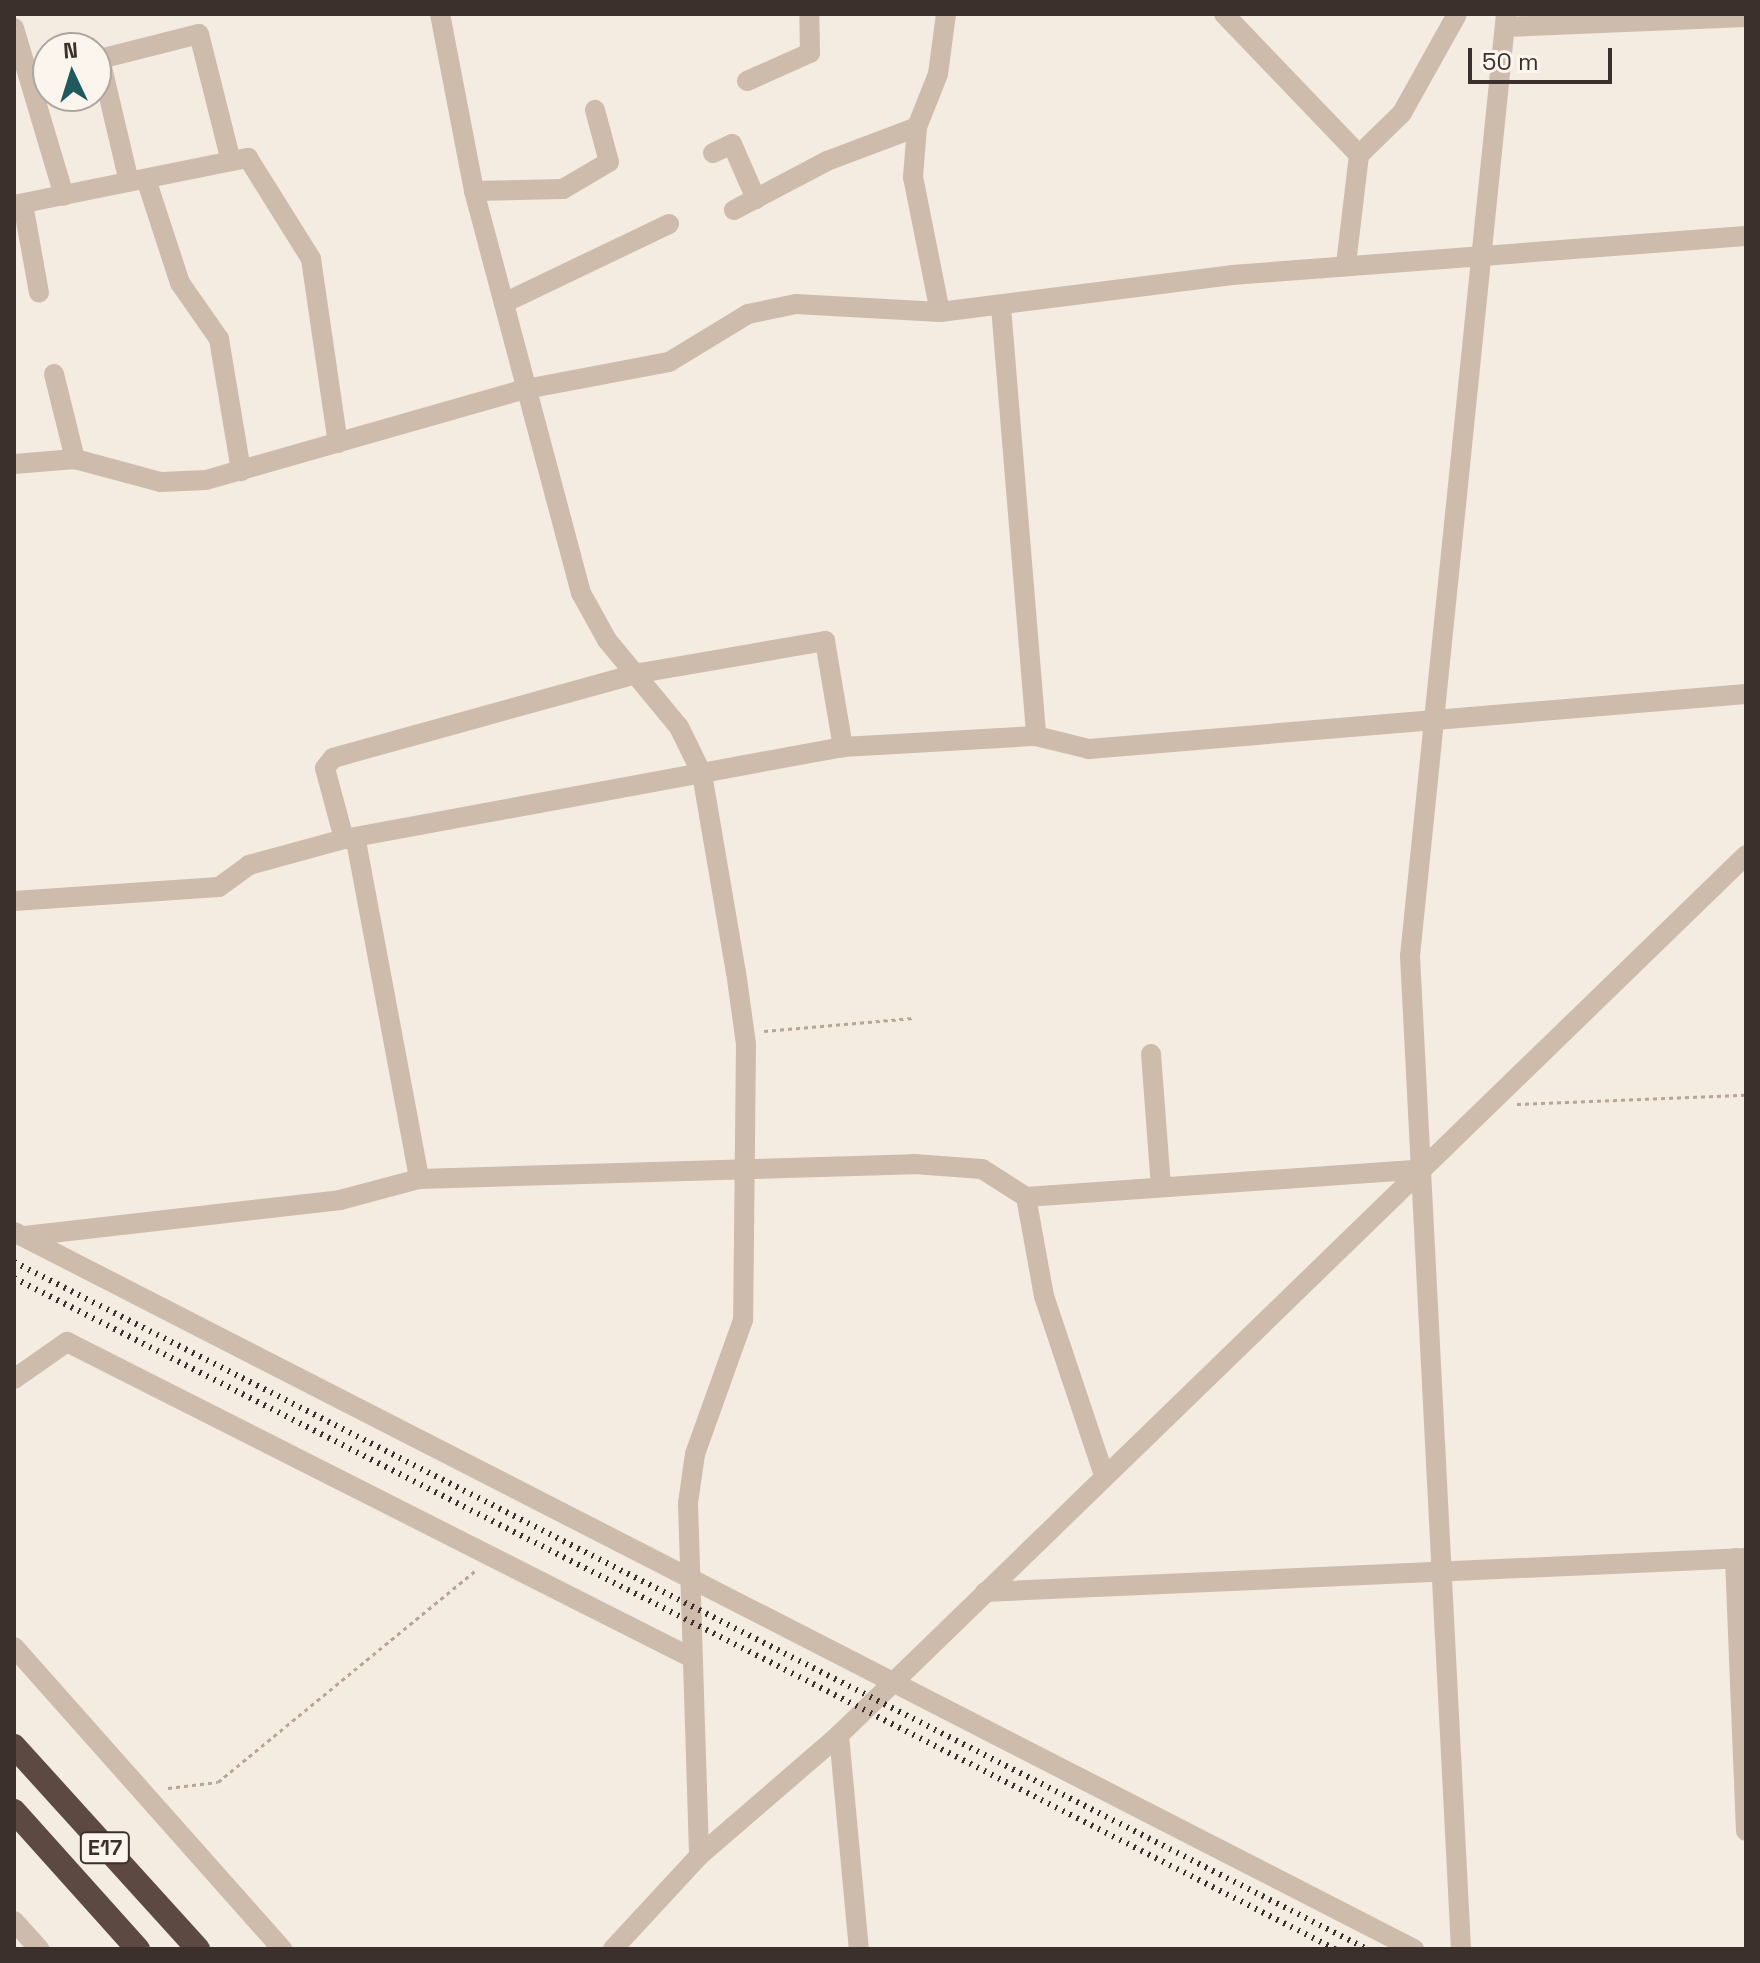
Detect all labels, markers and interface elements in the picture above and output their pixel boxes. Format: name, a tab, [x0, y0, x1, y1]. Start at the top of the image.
north arrow	[32, 32, 112, 112]
scale bar	[1472, 32, 1616, 82]
text: N	[62, 36, 79, 65]
text: 50 m	[1482, 46, 1539, 77]
road number: E17	[79, 1830, 131, 1866]

